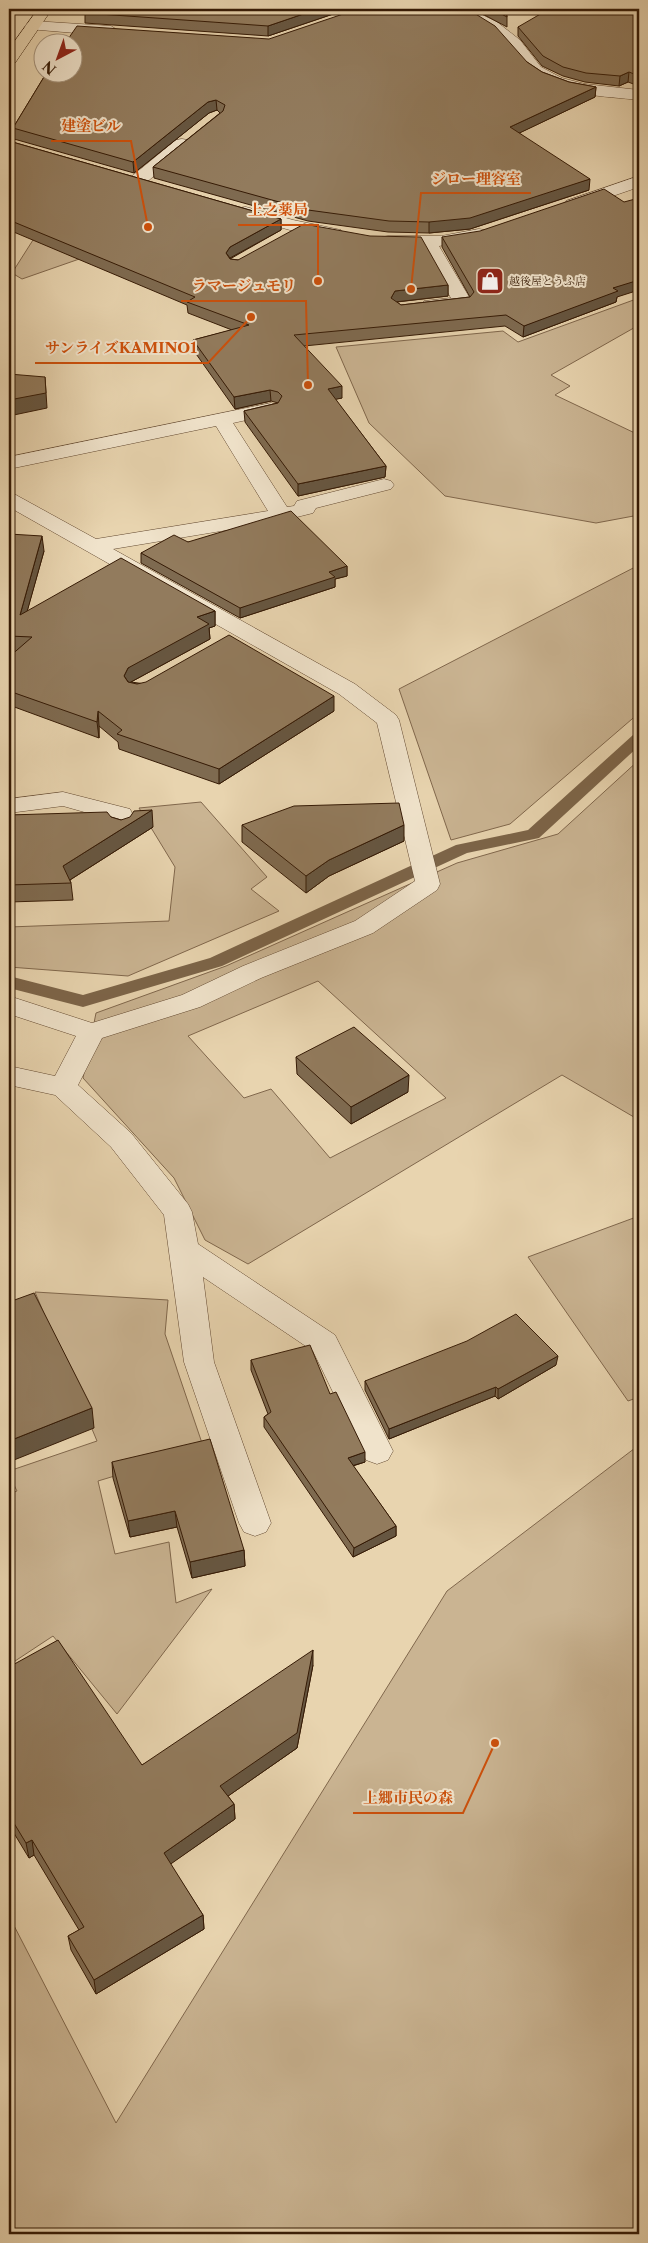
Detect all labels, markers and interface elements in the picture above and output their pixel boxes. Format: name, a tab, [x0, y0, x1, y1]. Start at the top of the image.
north arrow	[32, 32, 82, 82]
text: N	[39, 57, 60, 79]
callout: 建塗ビル	[51, 111, 131, 141]
text: 建塗ビル	[61, 116, 121, 135]
callout: ジロー理容室	[421, 163, 531, 193]
text: ジロー理容室	[431, 169, 521, 188]
callout: 上之薬局	[238, 195, 318, 225]
text: 上之薬局	[248, 200, 308, 219]
shop icon: 越後屋とうふ店	[475, 266, 505, 296]
callout: ラマージュモリ	[181, 271, 306, 301]
place label: 越後屋とうふ店	[509, 274, 586, 288]
text: ラマージュモリ	[192, 276, 296, 295]
callout: サンライズKAMINO1	[35, 333, 208, 363]
text: サンライズKAMINO1	[45, 338, 197, 357]
callout: 上郷市民の森	[353, 1783, 463, 1813]
text: 上郷市民の森	[363, 1788, 453, 1807]

